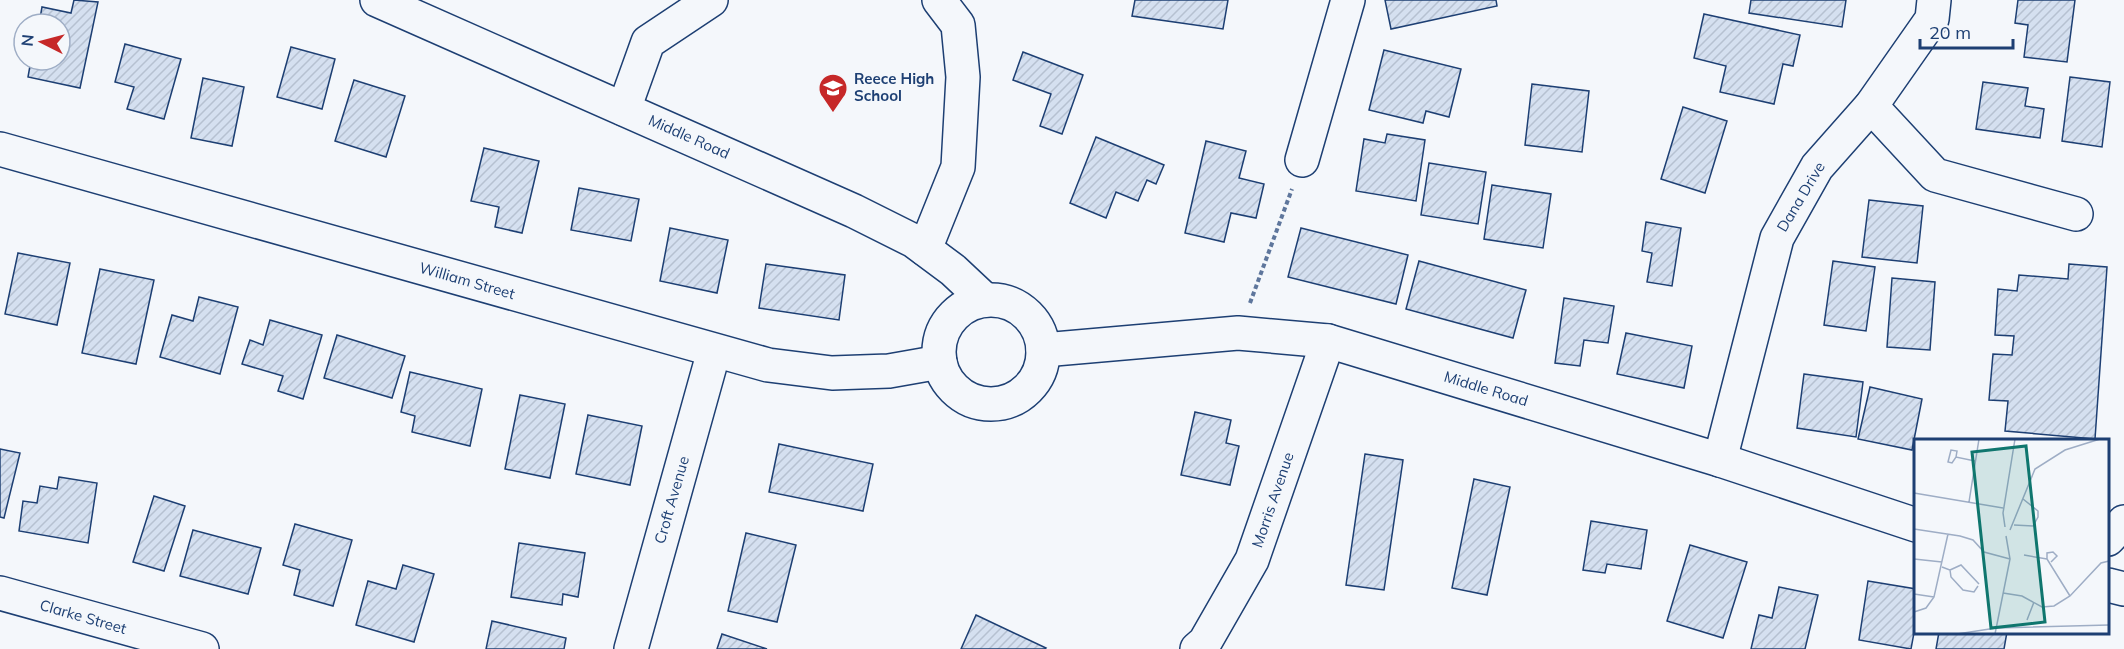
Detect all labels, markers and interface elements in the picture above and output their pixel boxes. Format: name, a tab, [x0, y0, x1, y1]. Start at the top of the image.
north arrow	[12, 12, 72, 72]
scale bar	[1920, 12, 2013, 50]
text: 20 m	[1929, 21, 1971, 44]
text: N	[17, 33, 38, 47]
place label: Reece High School	[854, 69, 934, 105]
school or university icon: Reece High School	[817, 72, 849, 114]
street label: Middle Road	[646, 110, 733, 163]
street label: Dana Drive	[1772, 158, 1829, 235]
street label: William Street	[417, 258, 517, 303]
street label: Middle Road	[1442, 367, 1530, 410]
inset map	[1914, 439, 2109, 634]
street label: Morris Avenue	[1247, 450, 1298, 550]
street label: Croft Avenue	[650, 454, 693, 546]
street label: Clarke Street	[38, 595, 129, 638]

